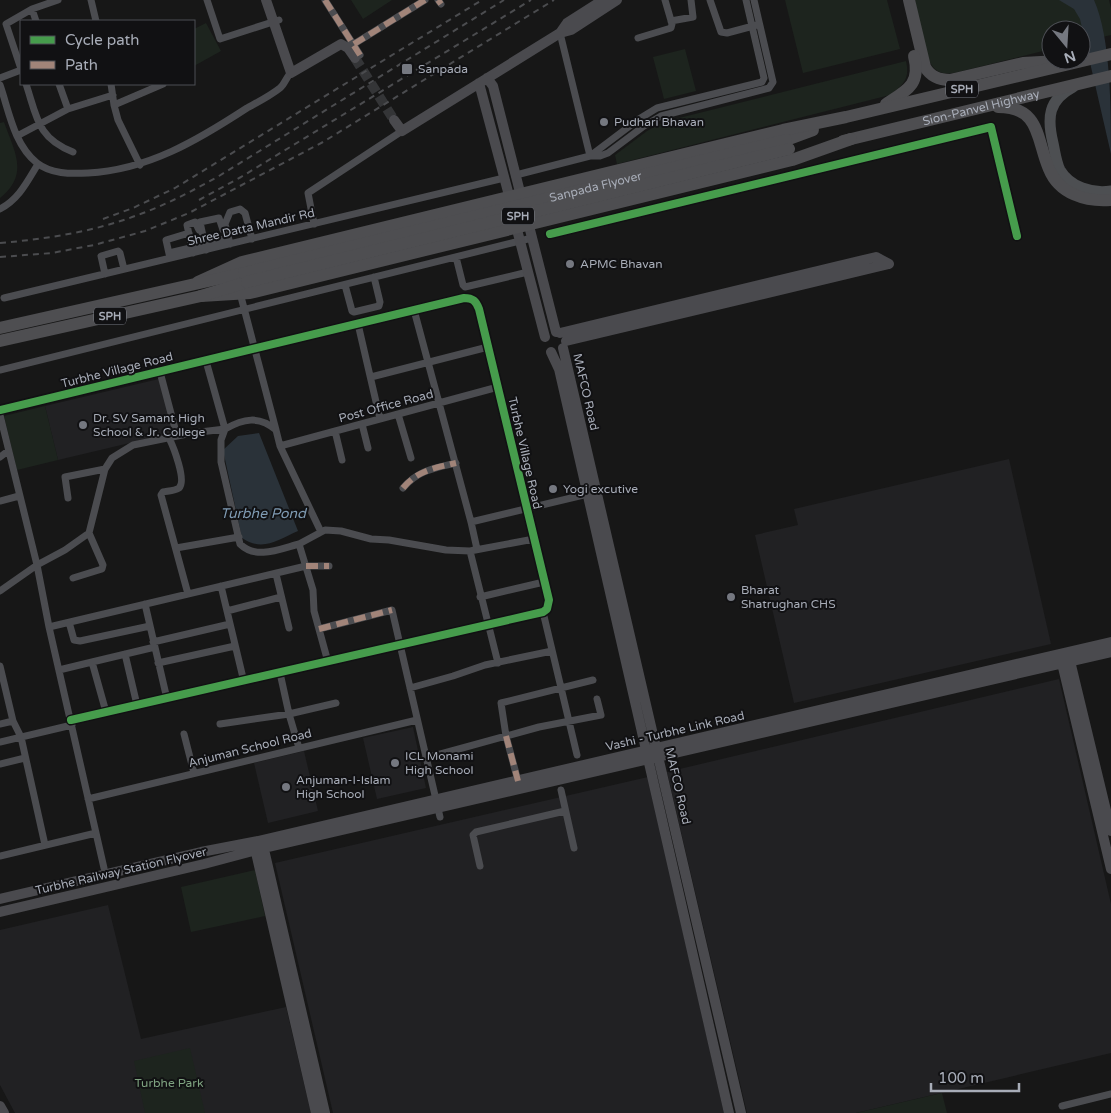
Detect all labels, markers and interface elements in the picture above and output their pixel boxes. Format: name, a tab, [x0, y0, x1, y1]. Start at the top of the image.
legend	[20, 20, 195, 85]
north arrow	[1041, 20, 1091, 70]
text: Cycle path	[65, 31, 139, 49]
text: N	[1062, 47, 1078, 67]
text: Path	[65, 56, 98, 74]
marker: Sanpada	[400, 62, 414, 76]
place label: Sanpada	[418, 62, 468, 76]
road number: SPH	[946, 80, 978, 98]
street label: Sion-Panvel Highway	[921, 86, 1041, 128]
place label: Pudhari Bhavan	[614, 115, 704, 129]
marker: Pudhari Bhavan	[598, 116, 610, 128]
street label: Sanpada Flyover	[548, 169, 644, 205]
street label: Shree Datta Mandir Rd	[186, 206, 316, 248]
road number: SPH	[502, 208, 534, 225]
place label: APMC Bhavan	[580, 257, 663, 271]
marker: APMC Bhavan	[564, 258, 576, 270]
road number: SPH	[94, 308, 126, 324]
street label: Turbhe Village Road	[60, 349, 174, 391]
street label: MAFCO Road	[570, 352, 602, 432]
street label: Post Office Road	[337, 387, 435, 425]
street label: Turbhe Village Road	[505, 395, 545, 511]
place label: Dr. SV Samant High School & Jr. College	[93, 411, 206, 439]
marker: Dr. SV Samant High School & Jr. College	[77, 419, 89, 431]
place label: Yogi excutive	[563, 482, 638, 496]
marker: Yogi excutive	[547, 483, 559, 495]
water label: Turbhe Pond	[220, 505, 308, 522]
place label: Bharat Shatrughan CHS	[741, 583, 836, 611]
marker: Bharat Shatrughan CHS	[725, 591, 737, 603]
street label: Vashi - Turbhe Link Road	[604, 708, 746, 754]
street label: Anjuman School Road	[187, 726, 313, 770]
street label: MAFCO Road	[662, 746, 694, 826]
place label: ICL Monami High School	[405, 749, 474, 777]
marker: ICL Monami High School	[389, 757, 401, 769]
place label: Anjuman-I-Islam High School	[296, 773, 391, 801]
marker: Anjuman-I-Islam High School	[280, 781, 292, 793]
street label: Turbhe Railway Station Flyover	[34, 844, 208, 898]
scale bar	[931, 1060, 1018, 1092]
text: 100 m	[938, 1069, 984, 1087]
park label: Turbhe Park	[135, 1076, 204, 1090]

